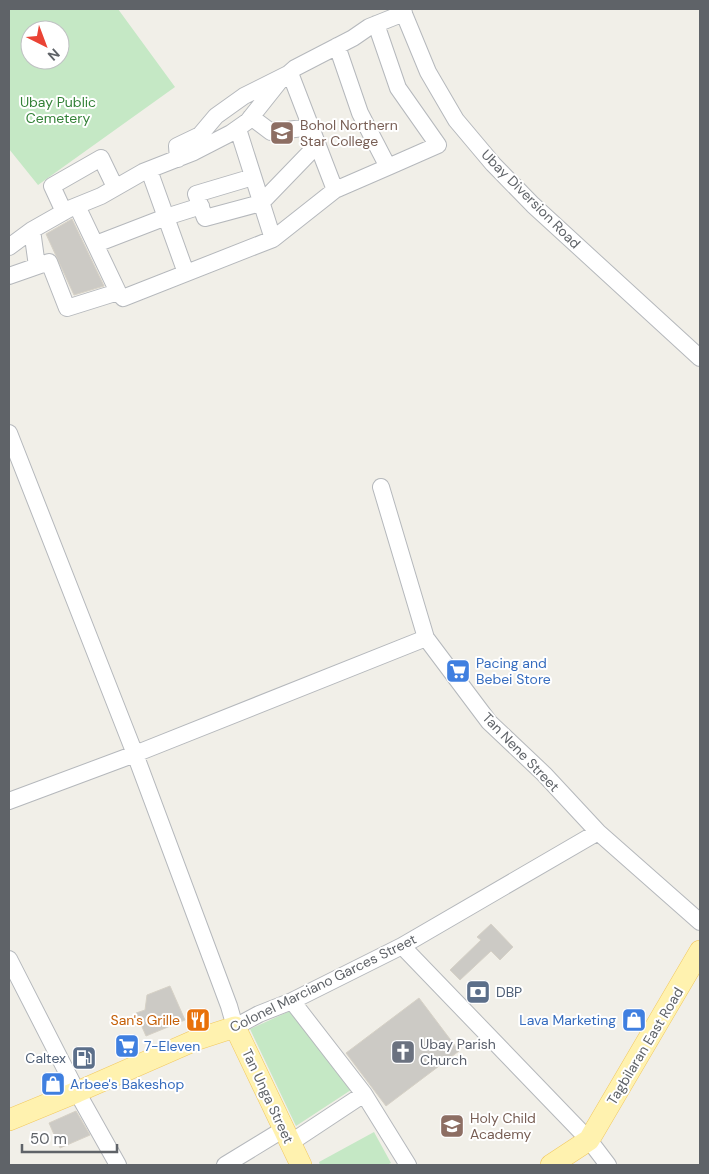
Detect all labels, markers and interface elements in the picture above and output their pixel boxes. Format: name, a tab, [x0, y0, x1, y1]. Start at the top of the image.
north arrow	[20, 20, 70, 70]
text: N	[44, 45, 64, 65]
park label: Ubay Public Cemetery	[20, 93, 96, 127]
place label: Bohol Northern Star College	[300, 116, 398, 150]
school or university icon: Bohol Northern Star College	[269, 120, 295, 146]
street label: Ubay Diversion Road	[478, 146, 584, 252]
place label: Pacing and Bebei Store	[476, 654, 551, 688]
supermarket icon: Pacing and Bebei Store	[445, 658, 471, 684]
street label: Tan Nene Street	[479, 709, 563, 795]
street label: Colonel Marciano Garces Street	[227, 930, 419, 1036]
bank icon: DBP	[465, 979, 491, 1005]
place label: DBP	[496, 983, 522, 1001]
street label: Tagbilaran East Road	[603, 984, 687, 1108]
restaurant icon: San's Grille	[185, 1007, 211, 1033]
shop icon: Lava Marketing	[621, 1007, 647, 1033]
place label: San's Grille	[111, 1011, 180, 1029]
place label: Lava Marketing	[519, 1011, 616, 1029]
supermarket icon: 7-Eleven	[114, 1033, 140, 1059]
place label: Ubay Parish Church	[420, 1035, 496, 1069]
place label: 7-Eleven	[144, 1037, 200, 1055]
church icon: Ubay Parish Church	[390, 1039, 416, 1065]
fuel station icon: Caltex	[71, 1045, 97, 1071]
street label: Tan Unga Street	[238, 1046, 298, 1146]
place label: Caltex	[25, 1049, 66, 1067]
shop icon: Arbee's Bakeshop	[40, 1071, 66, 1097]
place label: Arbee's Bakeshop	[70, 1075, 184, 1093]
place label: Holy Child Academy	[470, 1109, 536, 1143]
school or university icon: Holy Child Academy	[439, 1113, 465, 1139]
scale bar	[22, 1122, 118, 1154]
text: 50 m	[30, 1129, 67, 1149]

